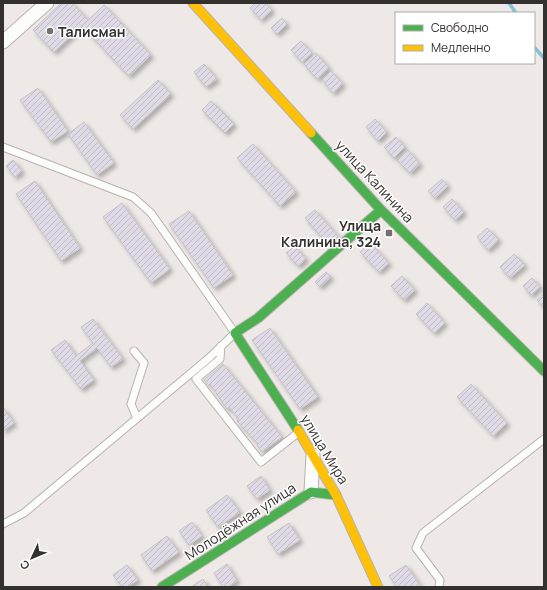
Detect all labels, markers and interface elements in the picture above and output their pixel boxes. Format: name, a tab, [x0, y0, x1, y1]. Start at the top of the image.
legend	[395, 12, 535, 64]
text: Свободно	[431, 19, 489, 36]
place label: Талисман	[58, 22, 126, 41]
marker: Талисман	[45, 26, 55, 36]
text: Медленно	[431, 39, 491, 56]
street label: улица Калинина	[332, 135, 418, 227]
place label: Улица Калинина, 324	[281, 216, 381, 251]
marker: Улица Калинина, 324	[384, 228, 394, 238]
street label: улица Мира	[297, 411, 353, 487]
street label: Молодёжная улица	[181, 478, 299, 564]
north arrow	[12, 538, 52, 578]
text: С	[16, 557, 33, 573]

